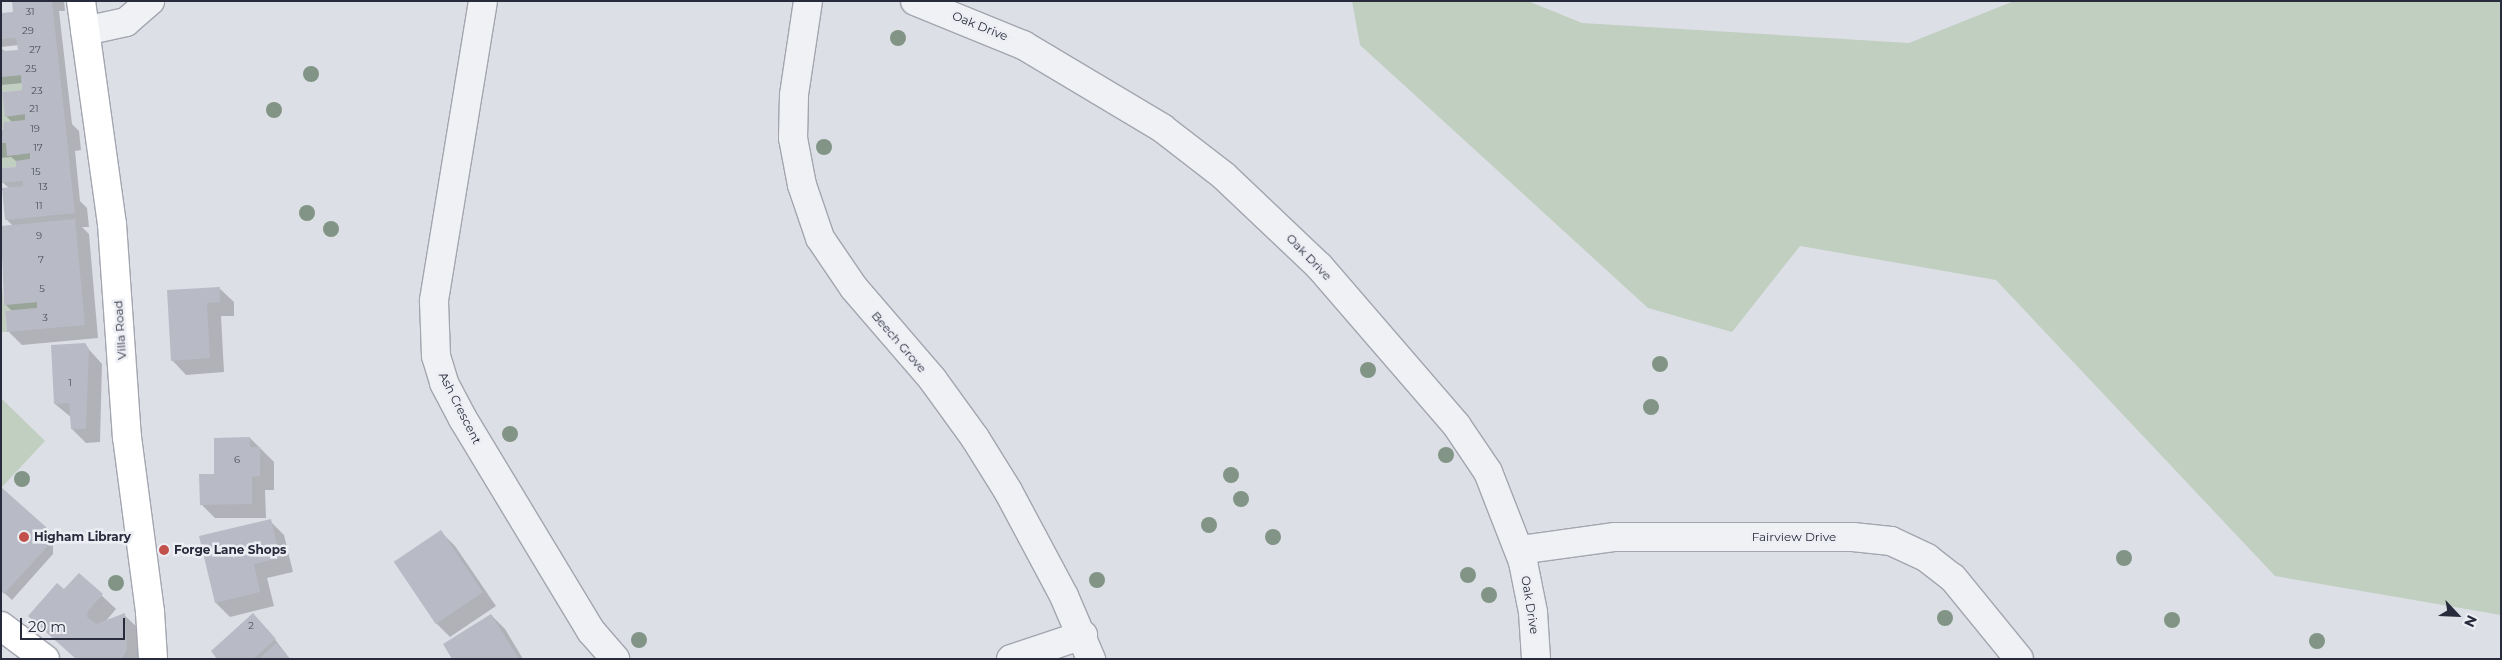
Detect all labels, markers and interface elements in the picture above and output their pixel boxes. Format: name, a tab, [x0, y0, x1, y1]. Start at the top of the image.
house number: 31	[25, 6, 35, 18]
street label: Oak Drive	[950, 8, 1010, 44]
house number: 29	[22, 25, 34, 37]
house number: 27	[29, 44, 41, 56]
house number: 25	[25, 63, 37, 75]
house number: 23	[31, 85, 43, 97]
house number: 21	[29, 103, 39, 115]
house number: 19	[30, 123, 40, 135]
house number: 17	[33, 142, 43, 154]
house number: 15	[31, 166, 41, 178]
house number: 13	[38, 181, 48, 193]
house number: 11	[35, 200, 43, 212]
house number: 9	[36, 230, 42, 242]
street label: Oak Drive	[1283, 231, 1335, 283]
house number: 7	[38, 254, 44, 266]
house number: 5	[39, 283, 45, 295]
street label: Villa Road	[111, 300, 129, 360]
street label: Beech Grove	[869, 308, 929, 376]
house number: 3	[42, 312, 48, 324]
street label: Ash Crescent	[436, 370, 484, 446]
house number: 1	[68, 377, 72, 389]
house number: 6	[234, 454, 240, 466]
place label: Higham Library	[34, 530, 131, 544]
street label: Fairview Drive	[1752, 530, 1836, 544]
marker: Higham Library	[18, 531, 30, 543]
place label: Forge Lane Shops	[174, 543, 286, 557]
marker: Forge Lane Shops	[158, 544, 170, 556]
street label: Oak Drive	[1518, 575, 1542, 635]
north arrow	[2432, 590, 2482, 640]
scale bar	[22, 608, 128, 640]
text: N	[2460, 612, 2481, 630]
text: 20 m	[28, 617, 66, 636]
house number: 2	[248, 620, 254, 632]

